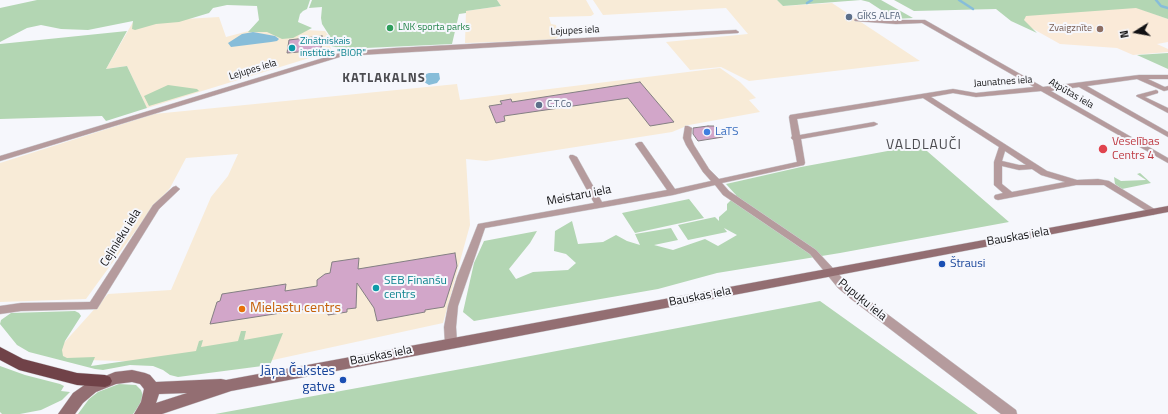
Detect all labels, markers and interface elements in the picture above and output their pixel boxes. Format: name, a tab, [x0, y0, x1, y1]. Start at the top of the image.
place label: GĪKS ALFA	[857, 11, 901, 23]
marker: GĪKS ALFA	[844, 12, 854, 22]
north arrow	[1116, 12, 1156, 52]
place label: LNK sporta parks	[398, 22, 470, 34]
marker: LNK sporta parks	[385, 23, 395, 33]
place label: Zvaigznīte	[1049, 23, 1092, 35]
street label: Lejupes iela	[550, 24, 600, 38]
marker: Zvaigznīte	[1095, 24, 1105, 34]
text: N	[1116, 29, 1133, 40]
place label: Zinātniskais institūts "BIOR"	[300, 36, 366, 60]
marker: Zinātniskais institūts "BIOR"	[287, 43, 297, 53]
street label: Lejupes iela	[228, 57, 278, 83]
district label: KATLAKALNS	[342, 71, 426, 87]
street label: Jaunatnes iela	[973, 74, 1033, 90]
street label: Atpūtas iela	[1046, 76, 1096, 112]
place label: C.T.Co	[547, 99, 571, 111]
marker: C.T.Co	[534, 100, 544, 110]
place label: LaTS	[715, 125, 739, 139]
marker: LaTS	[702, 127, 712, 137]
place label: Veselības Centrs 4	[1112, 135, 1160, 163]
district label: VALDLAUČI	[886, 138, 962, 154]
marker: Veselības Centrs 4	[1097, 143, 1109, 155]
street label: Meistaru iela	[546, 183, 612, 209]
street label: Ceļinieku iela	[98, 207, 144, 269]
street label: Bauskas iela	[986, 224, 1050, 250]
place label: Štrausi	[950, 257, 985, 271]
marker: Štrausi	[937, 259, 947, 269]
place label: SEB Finanšu centrs	[384, 274, 447, 302]
street label: Pupuķu iela	[835, 276, 889, 324]
marker: SEB Finanšu centrs	[371, 283, 381, 293]
street label: Bauskas iela	[668, 284, 732, 310]
place label: Mielastu centrs	[250, 301, 341, 317]
marker: Mielastu centrs	[237, 304, 247, 314]
street label: Bauskas iela	[349, 343, 413, 369]
place label: Jāņa Čakstes gatve	[260, 364, 335, 396]
marker: Jāņa Čakstes gatve	[338, 375, 348, 385]

